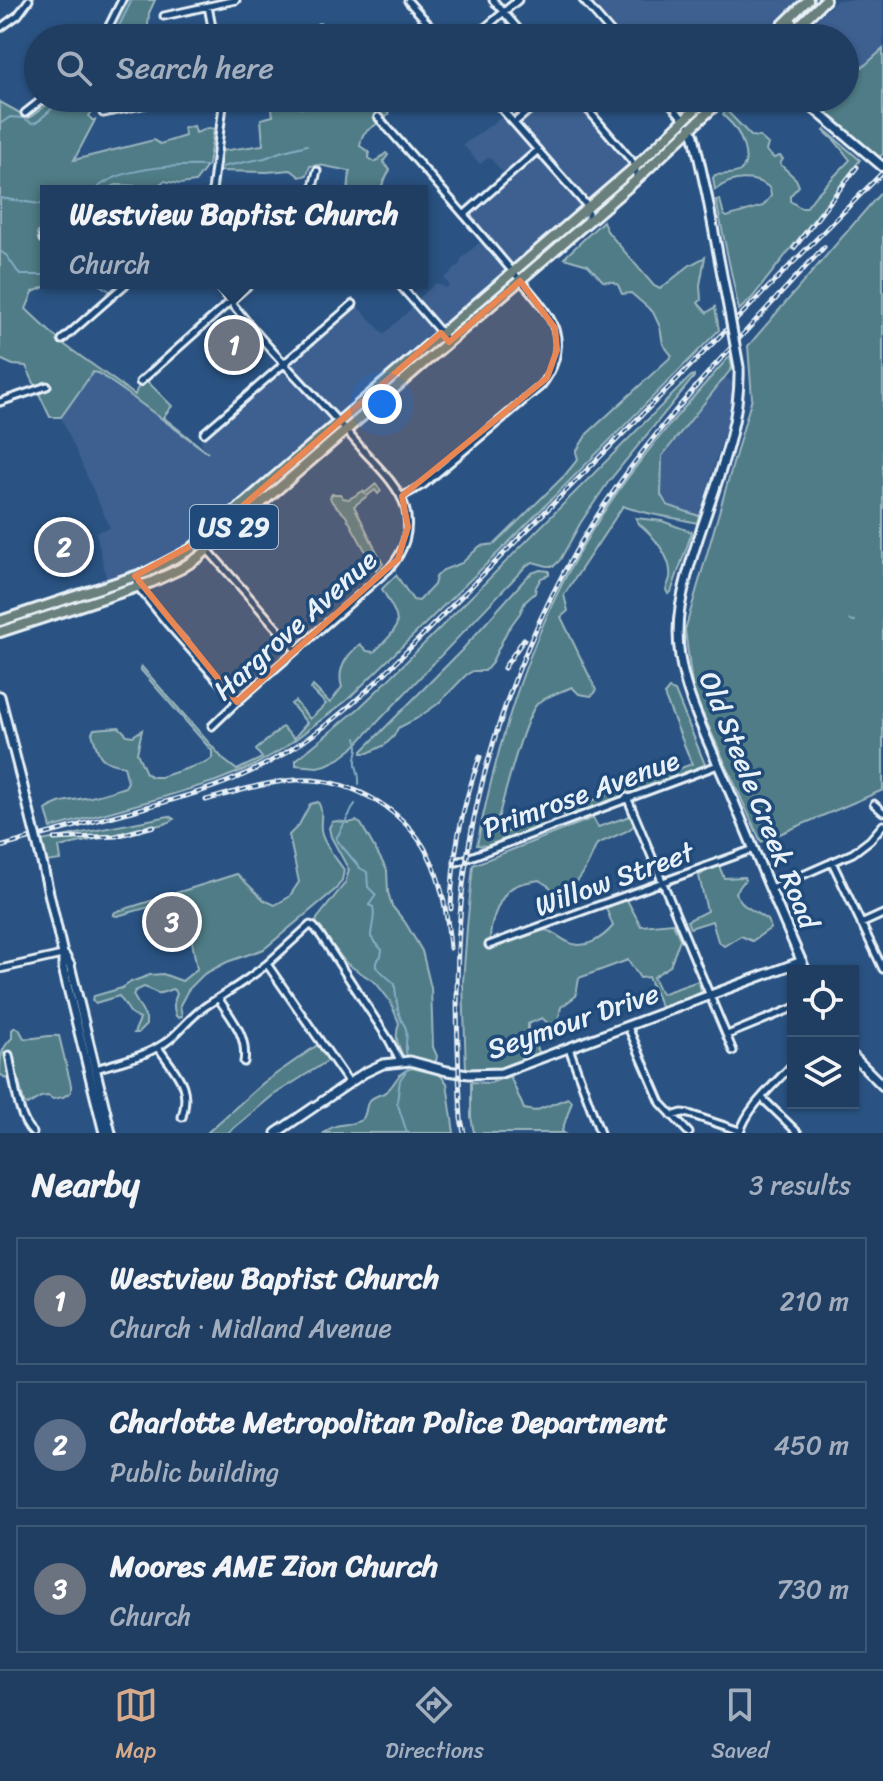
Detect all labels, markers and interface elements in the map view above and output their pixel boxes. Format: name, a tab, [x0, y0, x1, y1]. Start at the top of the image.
search box	[24, 24, 859, 112]
text: Search here	[116, 41, 274, 95]
icon: search	[52, 46, 96, 90]
popup	[40, 185, 428, 289]
text: Westview Baptist Church	[69, 187, 399, 241]
text: Church	[69, 241, 150, 287]
pin: 1	[208, 315, 260, 375]
your location	[362, 384, 402, 424]
road number: US 29	[190, 505, 278, 549]
pin: 2	[38, 517, 90, 577]
street label: Hargrove Avenue	[201, 537, 389, 713]
street label: Old Steele Creek Road	[685, 664, 834, 938]
street label: Primrose Avenue	[476, 736, 686, 852]
street label: Willow Street	[527, 827, 702, 931]
pin: 3	[146, 892, 198, 952]
map controls	[787, 965, 859, 1109]
button: locate	[787, 965, 859, 1037]
street label: Seymour Drive	[480, 969, 666, 1073]
button: layers	[787, 1037, 859, 1109]
text: Nearby	[32, 1155, 140, 1215]
text: 3 results	[749, 1162, 851, 1208]
text: Westview Baptist Church	[110, 1251, 439, 1305]
text: 1	[54, 1278, 66, 1324]
text: 210 m	[780, 1278, 849, 1324]
text: Church · Midland Avenue	[110, 1305, 392, 1351]
text: Charlotte Metropolitan Police Department	[110, 1395, 668, 1449]
text: 2	[52, 1422, 68, 1468]
text: 450 m	[774, 1422, 849, 1468]
text: Public building	[110, 1449, 279, 1495]
text: Moores AME Zion Church	[110, 1539, 438, 1593]
text: 3	[53, 1566, 67, 1612]
text: 730 m	[777, 1566, 849, 1612]
text: Church	[110, 1593, 191, 1639]
tab: Map	[114, 1683, 158, 1770]
tab: Directions	[385, 1683, 484, 1770]
tab: Saved	[711, 1683, 769, 1770]

